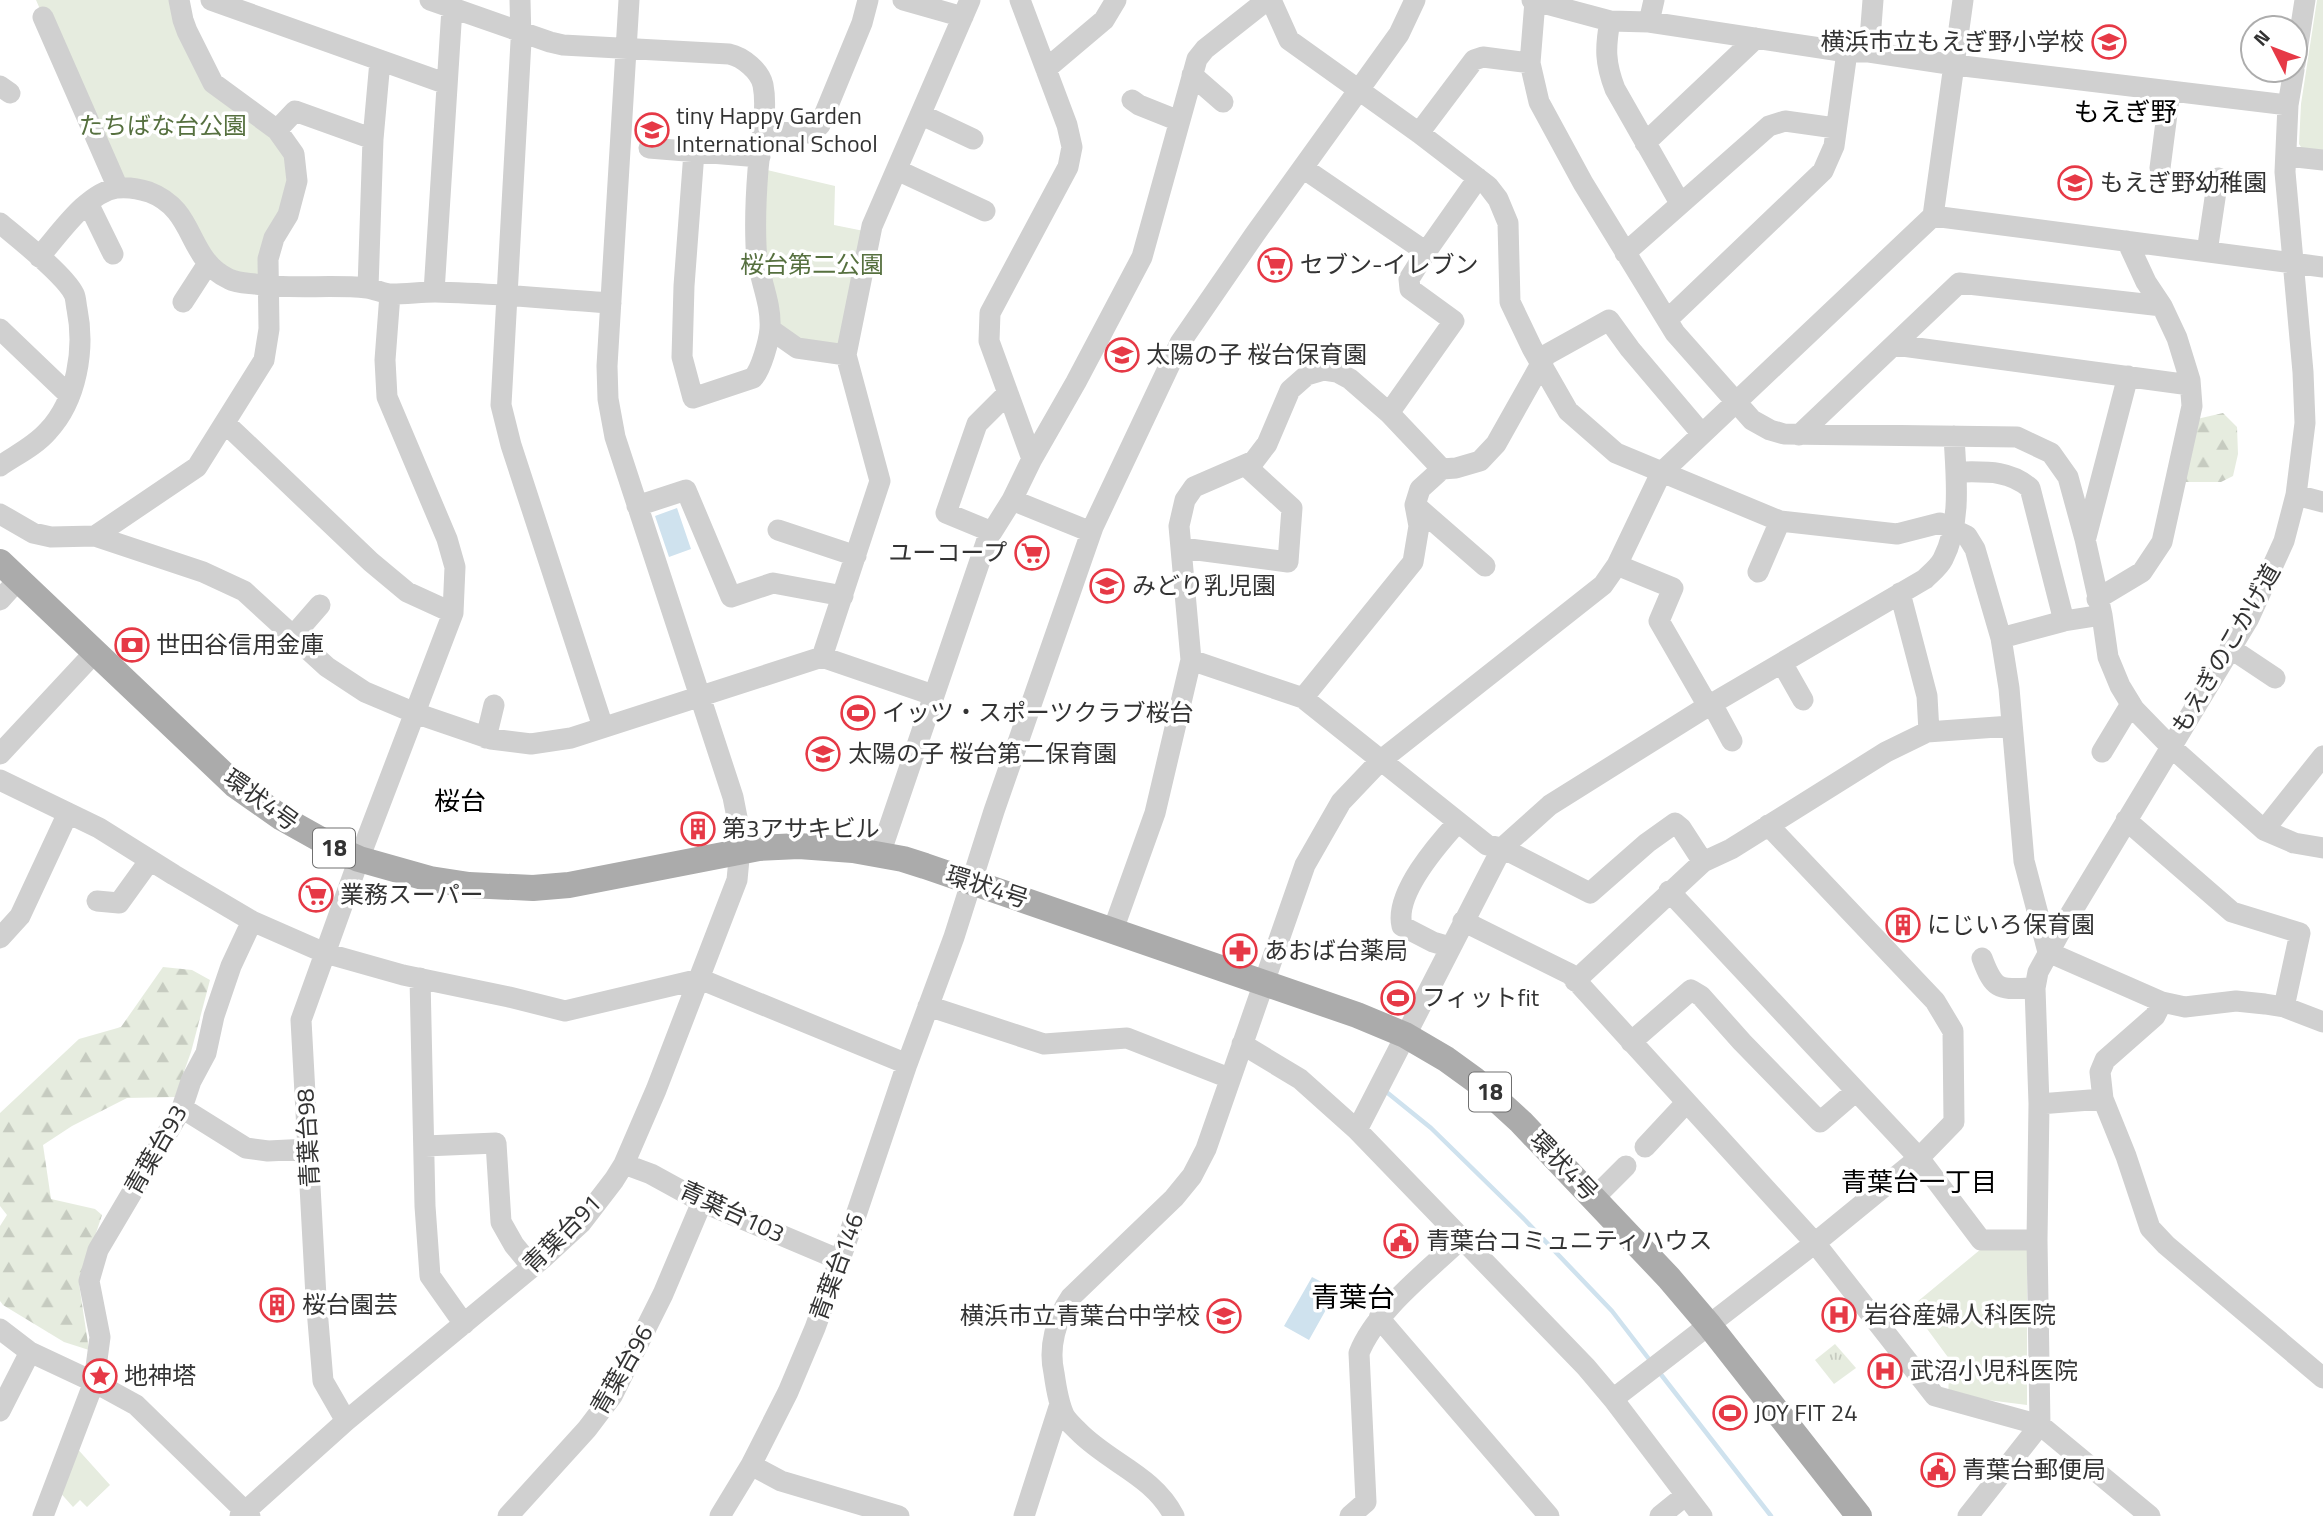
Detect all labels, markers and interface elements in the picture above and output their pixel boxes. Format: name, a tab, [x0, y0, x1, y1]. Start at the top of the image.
north arrow	[2239, 14, 2309, 84]
place label: 横浜市立もえぎ野小学校	[1821, 23, 2084, 59]
school or university icon: 横浜市立もえぎ野小学校	[2090, 23, 2128, 61]
text: N	[2246, 23, 2276, 52]
district label: もえぎ野	[2073, 92, 2177, 131]
place label: tiny Happy Garden International School	[676, 97, 878, 161]
park label: たちばな台公園	[79, 107, 247, 143]
school or university icon: tiny Happy Garden International School	[633, 111, 671, 149]
school or university icon: もえぎ野幼稚園	[2056, 164, 2094, 202]
place label: もえぎ野幼稚園	[2100, 164, 2267, 200]
park label: 桜台第二公園	[740, 246, 884, 282]
supermarket icon: セブン-イレブン	[1256, 246, 1294, 284]
place label: セブン-イレブン	[1300, 246, 1479, 282]
school or university icon: 太陽の子 桜台保育園	[1103, 336, 1141, 374]
place label: 太陽の子 桜台保育園	[1146, 336, 1367, 372]
place label: ユーコープ	[888, 534, 1007, 570]
supermarket icon: ユーコープ	[1013, 534, 1051, 572]
street label: もえぎのこかげ道	[2162, 557, 2289, 740]
school or university icon: みどり乳児園	[1088, 567, 1126, 605]
place label: みどり乳児園	[1132, 567, 1276, 603]
bank icon: 世田谷信用金庫	[113, 626, 151, 664]
place label: 世田谷信用金庫	[156, 626, 324, 662]
sports icon: イッツ・スポーツクラブ桜台	[839, 694, 877, 732]
place label: イッツ・スポーツクラブ桜台	[882, 694, 1194, 730]
school or university icon: 太陽の子 桜台第二保育園	[804, 735, 842, 773]
place label: 太陽の子 桜台第二保育園	[848, 735, 1117, 771]
street label: 環状4号	[216, 760, 307, 839]
district label: 桜台	[434, 781, 486, 820]
building icon: 第3アサキビル	[679, 810, 717, 848]
place label: 第3アサキビル	[722, 810, 879, 846]
road number: 18	[313, 828, 355, 868]
street label: 環状4号	[941, 856, 1034, 916]
supermarket icon: 業務スーパー	[297, 876, 335, 914]
place label: 業務スーパー	[340, 876, 484, 912]
building icon: にじいろ保育園	[1884, 906, 1922, 944]
place label: にじいろ保育園	[1927, 906, 2095, 942]
pharmacy icon: あおば台薬局	[1221, 932, 1259, 970]
place label: あおば台薬局	[1264, 932, 1408, 968]
sports icon: フィットfit	[1379, 979, 1417, 1017]
place label: フィットfit	[1422, 979, 1540, 1015]
road number: 18	[1469, 1072, 1511, 1112]
street label: 青葉台98	[286, 1088, 328, 1188]
street label: 青葉台93	[115, 1098, 195, 1201]
street label: 環状4号	[1522, 1122, 1607, 1209]
district label: 青葉台一丁目	[1841, 1162, 1997, 1201]
street label: 青葉台103	[674, 1171, 791, 1251]
street label: 青葉台91	[514, 1186, 609, 1281]
street label: 青葉台146	[800, 1208, 872, 1326]
public building icon: 青葉台コミュニティハウス	[1382, 1222, 1420, 1260]
place label: 青葉台コミュニティハウス	[1426, 1222, 1713, 1258]
district label: 青葉台	[1311, 1275, 1395, 1318]
building icon: 桜台園芸	[258, 1286, 296, 1324]
place label: 桜台園芸	[302, 1286, 398, 1322]
hospital icon: 岩谷産婦人科医院	[1820, 1296, 1858, 1334]
place label: 岩谷産婦人科医院	[1864, 1296, 2056, 1332]
place label: 横浜市立青葉台中学校	[960, 1297, 1200, 1333]
school or university icon: 横浜市立青葉台中学校	[1205, 1297, 1243, 1335]
street label: 青葉台96	[581, 1318, 661, 1421]
hospital icon: 武沼小児科医院	[1866, 1352, 1904, 1390]
place label: 武沼小児科医院	[1910, 1352, 2078, 1388]
place icon: 地神塔	[81, 1357, 119, 1395]
place label: 地神塔	[124, 1357, 196, 1393]
sports icon: JOY FIT 24	[1711, 1394, 1749, 1432]
place label: JOY FIT 24	[1754, 1394, 1858, 1430]
public building icon: 青葉台郵便局	[1919, 1451, 1957, 1489]
place label: 青葉台郵便局	[1962, 1451, 2106, 1487]

